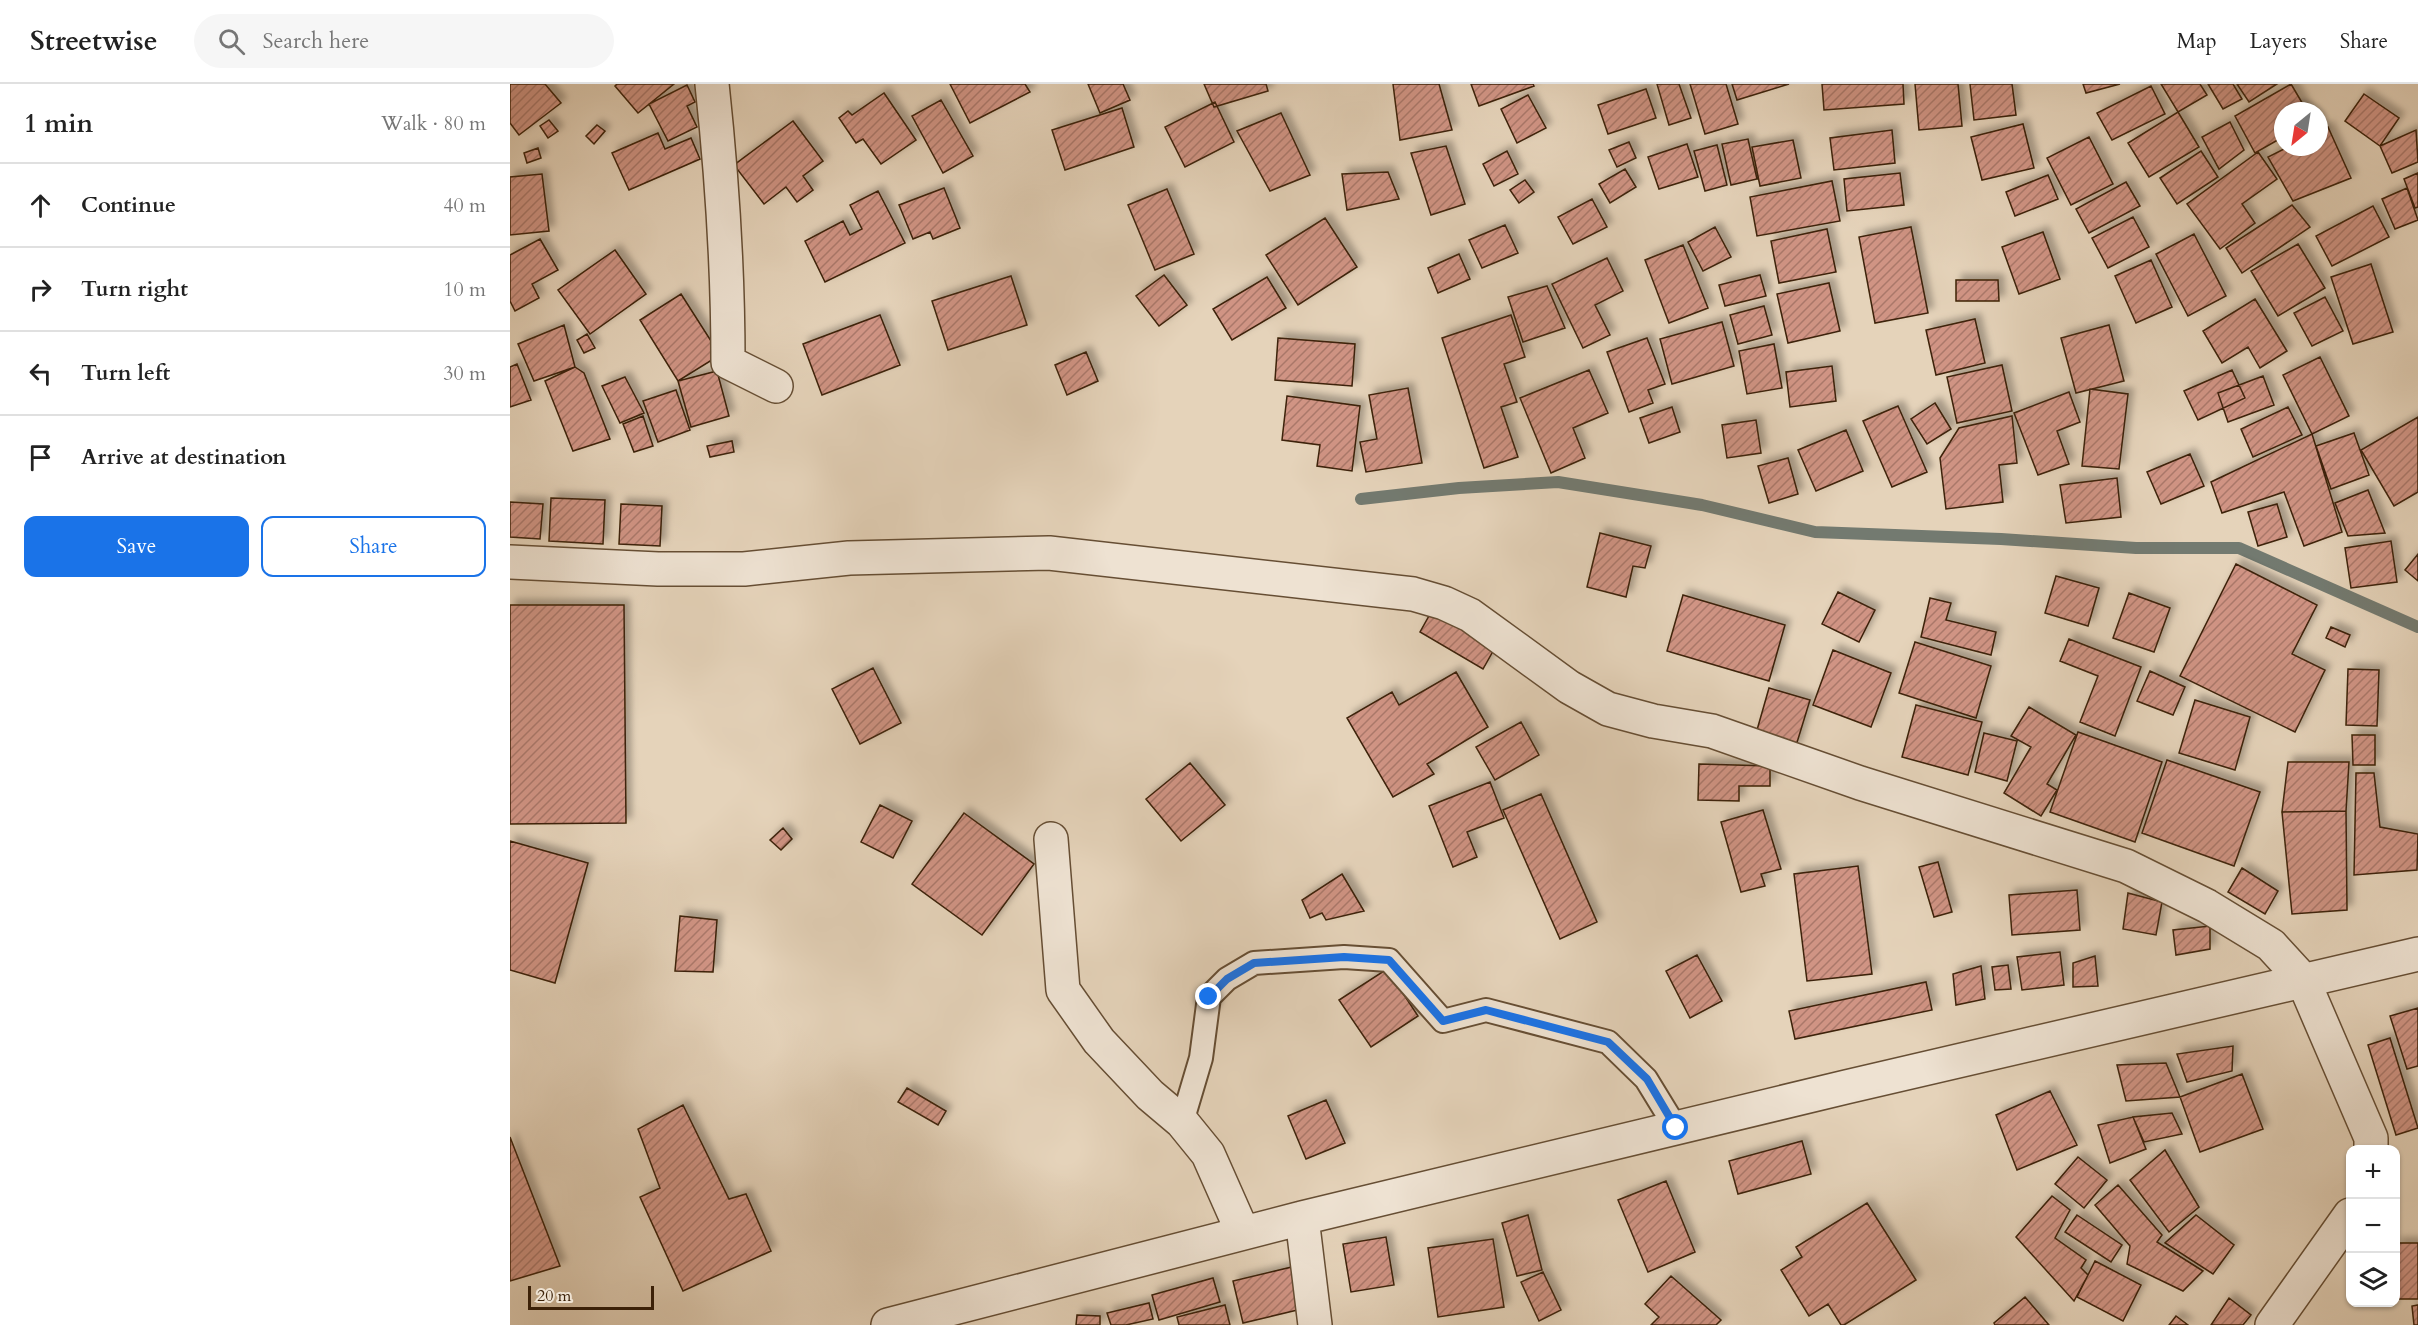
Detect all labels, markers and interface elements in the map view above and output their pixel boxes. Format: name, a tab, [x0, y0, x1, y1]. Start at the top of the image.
search box	[194, 14, 614, 68]
text: Streetwise	[30, 22, 158, 60]
icon: search	[215, 25, 248, 58]
text: Search here	[263, 26, 369, 56]
text: Map	[2177, 27, 2217, 56]
text: Layers	[2250, 27, 2307, 56]
text: Share	[2340, 27, 2388, 56]
north arrow	[2274, 102, 2328, 156]
text: 1 min	[24, 106, 93, 141]
text: Walk · 80 m	[381, 110, 486, 137]
icon: ahead	[24, 189, 57, 222]
text: Continue	[81, 190, 176, 220]
text: 40 m	[443, 192, 486, 219]
icon: right	[24, 273, 57, 306]
text: Turn right	[81, 274, 188, 304]
text: 10 m	[443, 276, 486, 303]
icon: left	[24, 357, 57, 390]
text: Turn left	[81, 358, 170, 388]
text: 30 m	[443, 360, 486, 387]
icon: arrive	[24, 441, 57, 474]
text: Arrive at destination	[81, 442, 286, 472]
button: Save	[24, 516, 249, 577]
button: Share	[261, 516, 486, 577]
route end	[1195, 983, 1221, 1009]
route start	[1662, 1114, 1688, 1140]
map controls	[2346, 1145, 2400, 1307]
button: +	[2346, 1145, 2400, 1199]
button: −	[2346, 1199, 2400, 1253]
button: layers	[2346, 1253, 2400, 1307]
scale bar	[528, 1283, 654, 1310]
text: 20 m	[537, 1285, 571, 1307]

